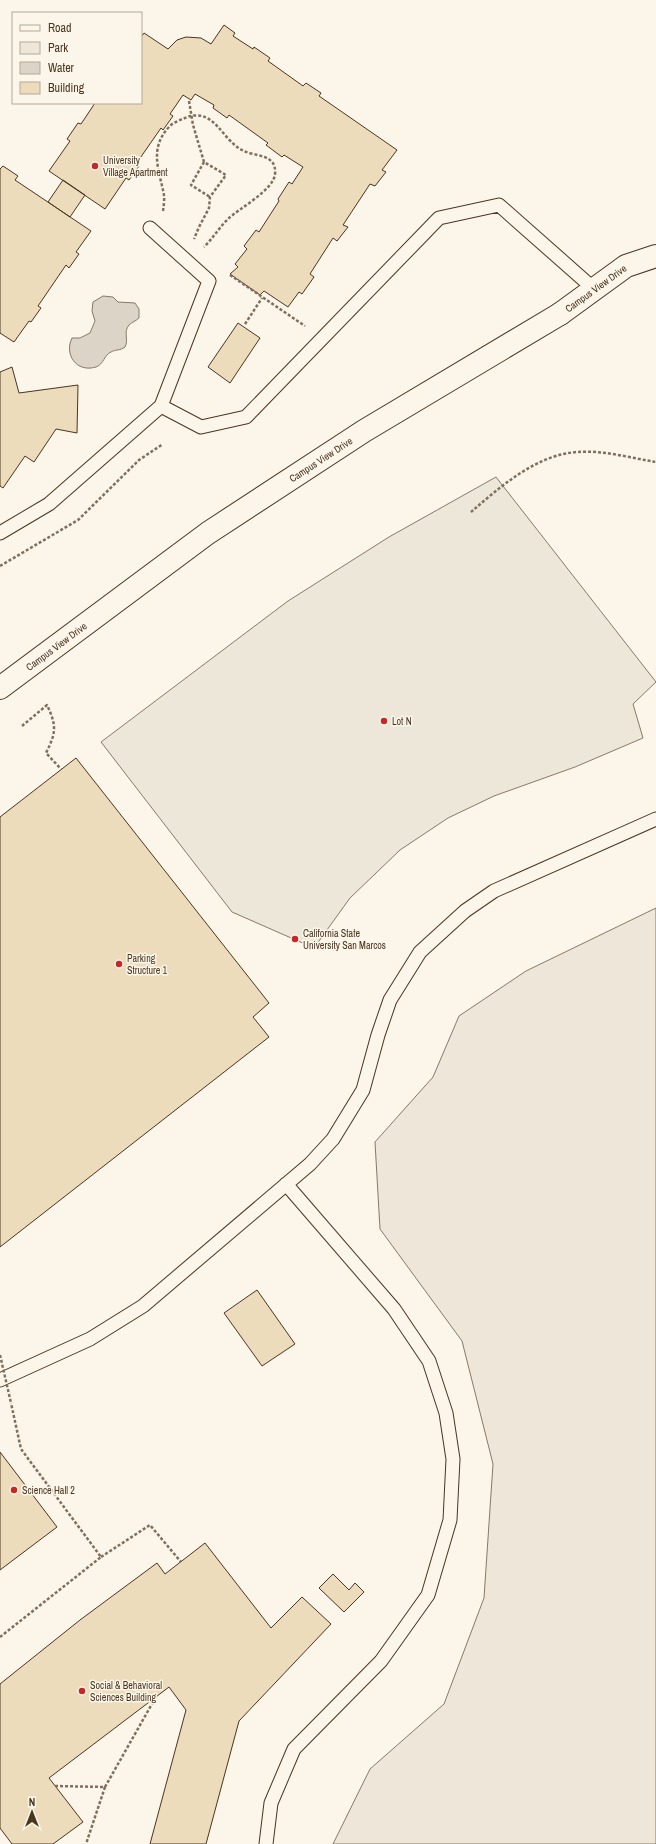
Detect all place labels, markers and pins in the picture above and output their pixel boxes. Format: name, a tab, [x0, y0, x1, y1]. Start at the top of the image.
place label: University Village Apartment	[103, 154, 168, 179]
marker: University Village Apartment	[90, 161, 100, 171]
place label: Lot N	[392, 715, 412, 728]
marker: Lot N	[379, 716, 389, 726]
place label: California State University San Marcos	[303, 927, 386, 952]
marker: California State University San Marcos	[290, 934, 300, 944]
place label: Parking Structure 1	[127, 952, 168, 977]
marker: Parking Structure 1	[114, 959, 124, 969]
place label: Science Hall 2	[22, 1484, 75, 1497]
marker: Science Hall 2	[9, 1485, 19, 1495]
place label: Social & Behavioral Sciences Building	[90, 1679, 162, 1704]
marker: Social & Behavioral Sciences Building	[77, 1686, 87, 1696]

